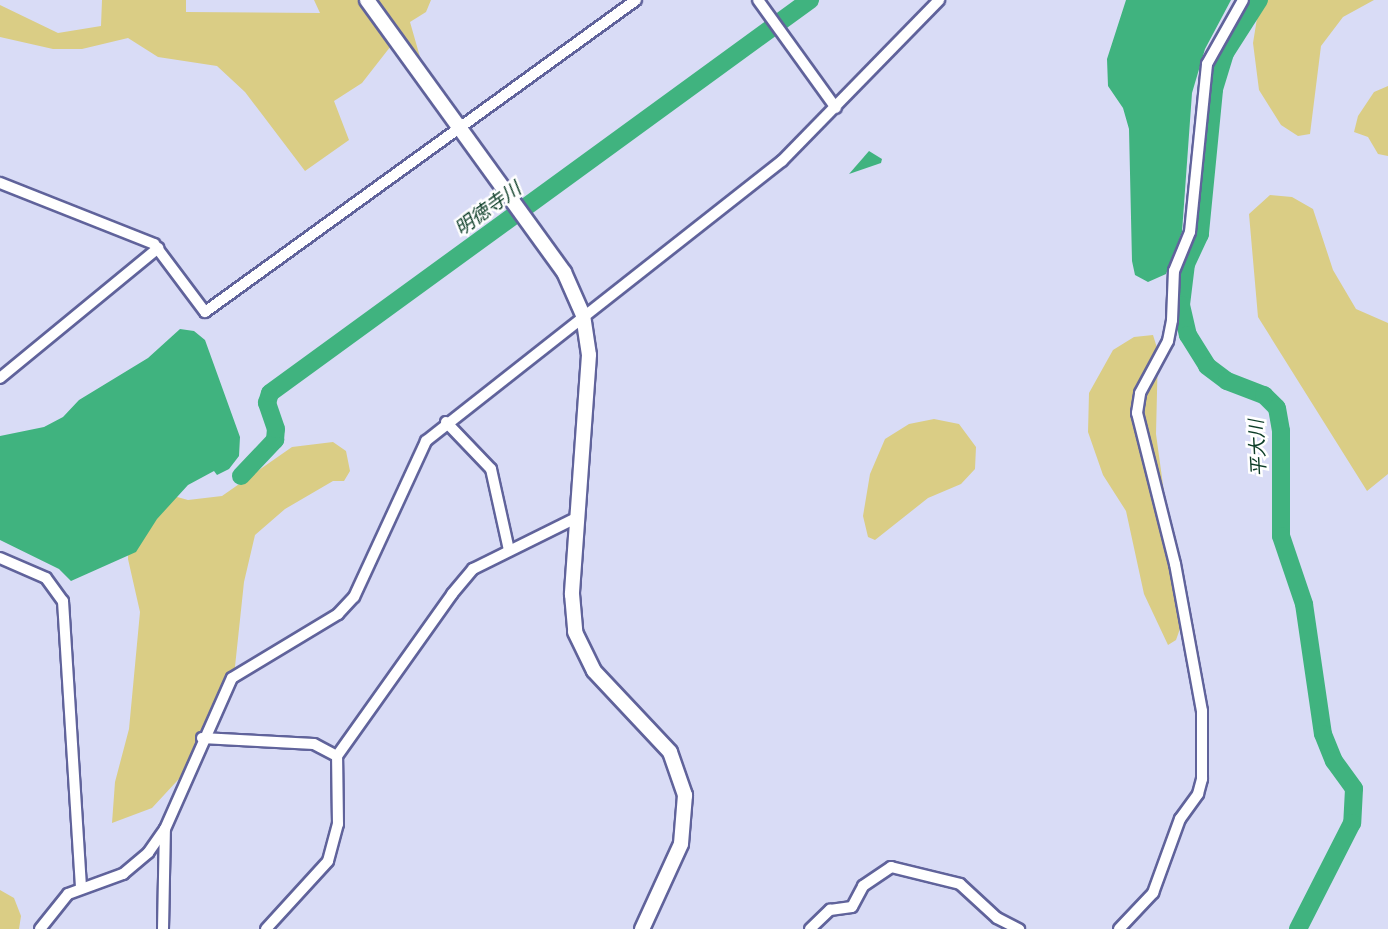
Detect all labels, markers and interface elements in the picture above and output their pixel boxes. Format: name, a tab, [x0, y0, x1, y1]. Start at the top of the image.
water label: 明徳寺川	[451, 177, 525, 241]
water label: 平大川	[1245, 419, 1271, 477]

